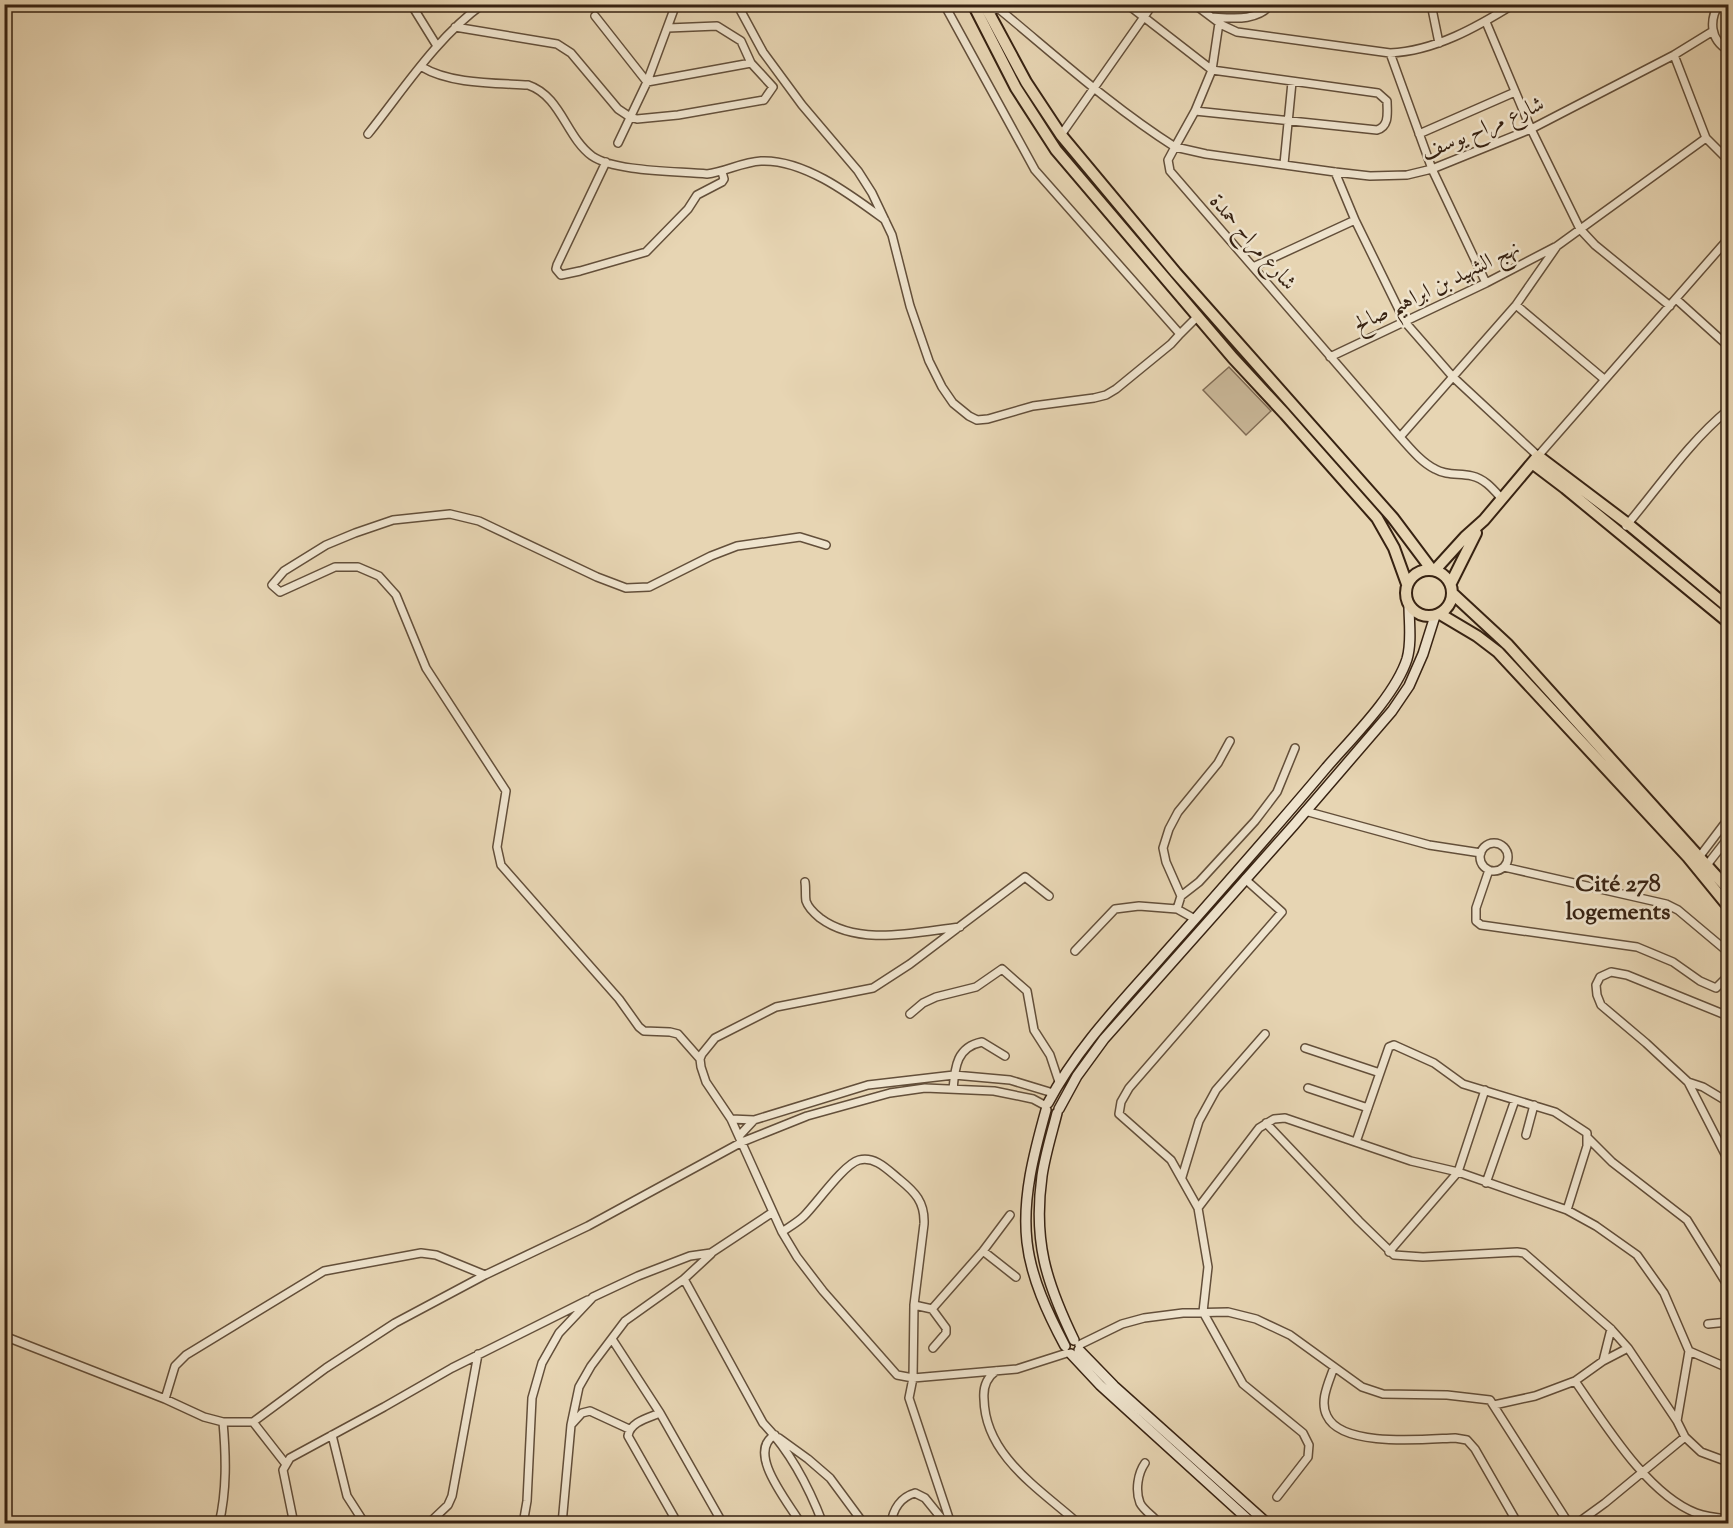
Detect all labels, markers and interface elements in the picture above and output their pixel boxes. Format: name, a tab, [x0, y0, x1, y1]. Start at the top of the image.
street label: شارع مراح يوسف	[1416, 89, 1550, 171]
street label: شارع مراح حمدة	[1200, 187, 1303, 299]
street label: نهج الشهيد بن ابراهيم صالح	[1349, 233, 1527, 345]
district label: Cité 278 logements	[1566, 868, 1670, 930]

